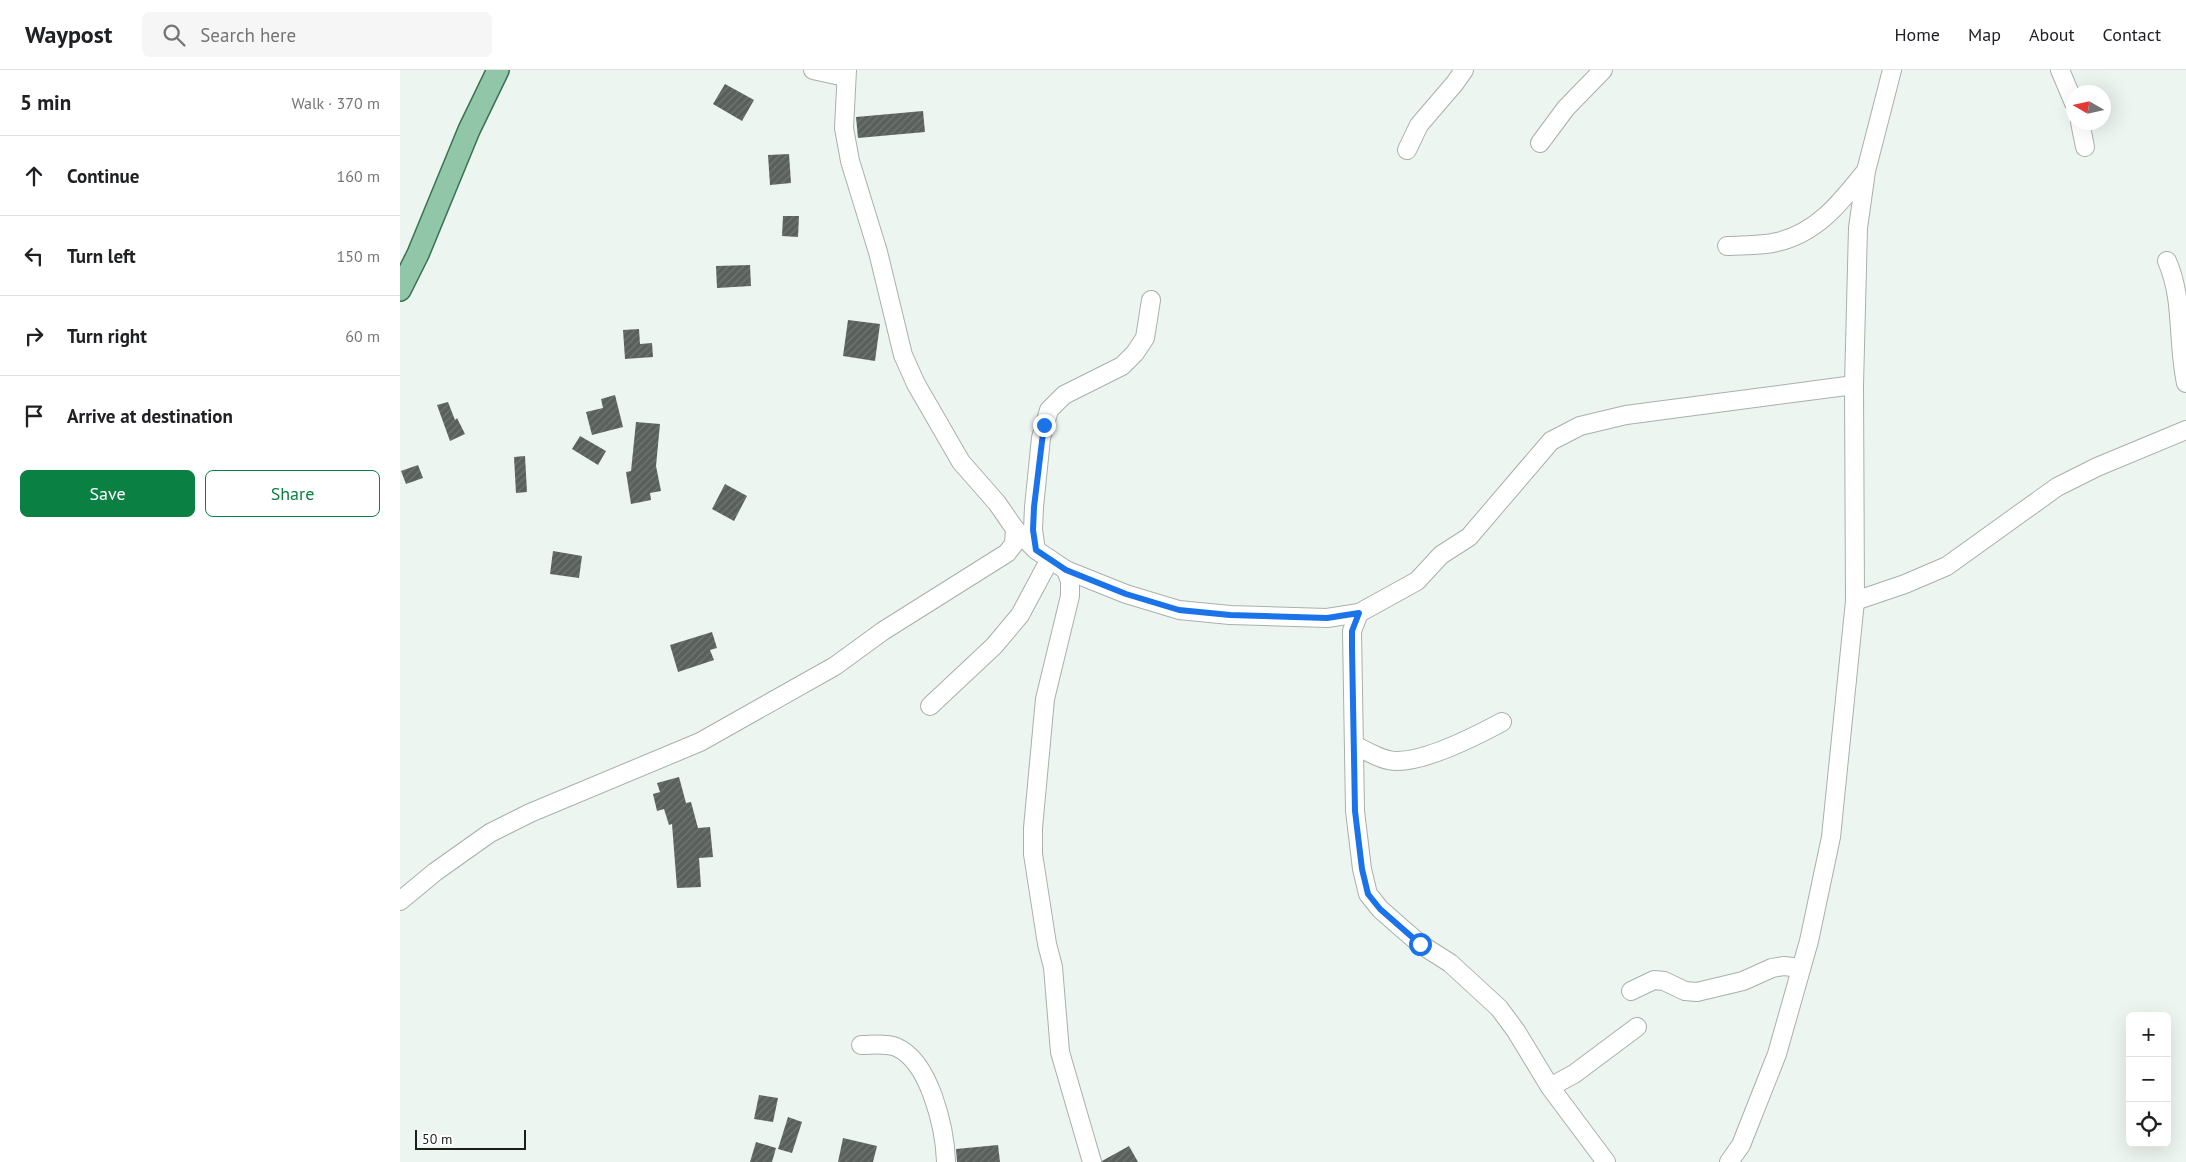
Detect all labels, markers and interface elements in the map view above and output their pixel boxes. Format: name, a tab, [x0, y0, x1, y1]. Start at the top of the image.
search box	[142, 12, 492, 57]
text: Waypost	[25, 19, 112, 50]
icon: search	[160, 21, 188, 49]
text: Search here	[200, 23, 296, 47]
text: Home	[1894, 23, 1940, 46]
text: Map	[1968, 23, 2001, 46]
text: About	[2029, 23, 2075, 46]
text: Contact	[2103, 23, 2161, 46]
north arrow	[2066, 85, 2111, 130]
text: 5 min	[20, 89, 71, 116]
text: Walk · 370 m	[291, 93, 380, 113]
icon: ahead	[20, 162, 48, 190]
text: Continue	[67, 164, 139, 188]
text: 160 m	[337, 166, 380, 186]
icon: left	[20, 242, 48, 270]
text: Turn left	[67, 244, 136, 268]
text: 150 m	[337, 246, 380, 266]
icon: right	[20, 322, 48, 350]
text: Turn right	[67, 324, 147, 348]
text: 60 m	[345, 326, 380, 346]
icon: arrive	[20, 402, 48, 430]
text: Arrive at destination	[67, 404, 233, 428]
route end	[1033, 414, 1056, 437]
button: Save	[20, 470, 195, 517]
button: Share	[205, 470, 380, 517]
route start	[1409, 933, 1432, 956]
map controls	[2126, 1012, 2171, 1147]
button: +	[2126, 1012, 2171, 1057]
button: −	[2126, 1057, 2171, 1102]
button: locate	[2126, 1102, 2171, 1147]
scale bar	[415, 1127, 526, 1150]
text: 50 m	[422, 1130, 452, 1148]

